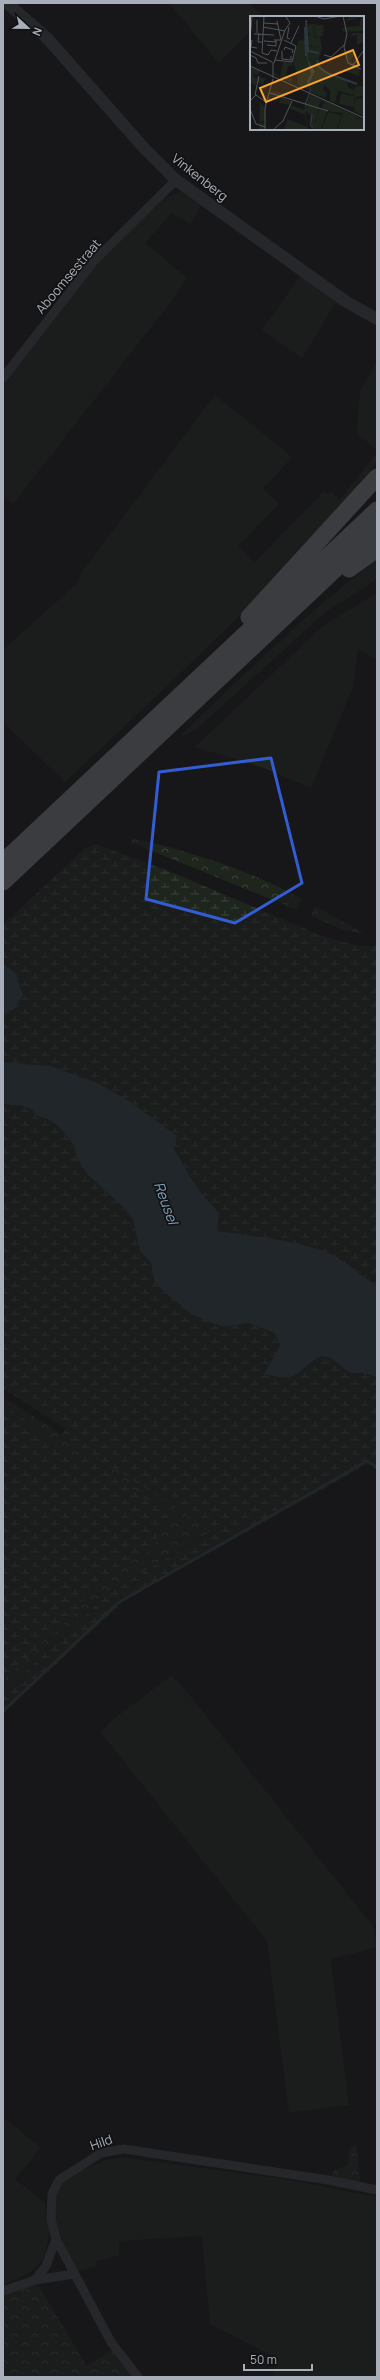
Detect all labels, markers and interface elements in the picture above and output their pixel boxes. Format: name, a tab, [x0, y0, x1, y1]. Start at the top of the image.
north arrow	[8, 8, 48, 48]
inset map	[250, 16, 364, 130]
text: N	[29, 25, 46, 38]
street label: Vinkenberg	[168, 149, 232, 205]
street label: Aboomsestraat	[31, 235, 105, 317]
water label: Reusel	[150, 1179, 184, 1228]
street label: Hild	[87, 2130, 115, 2154]
scale bar	[244, 2346, 312, 2372]
text: 50 m	[250, 2351, 277, 2368]

